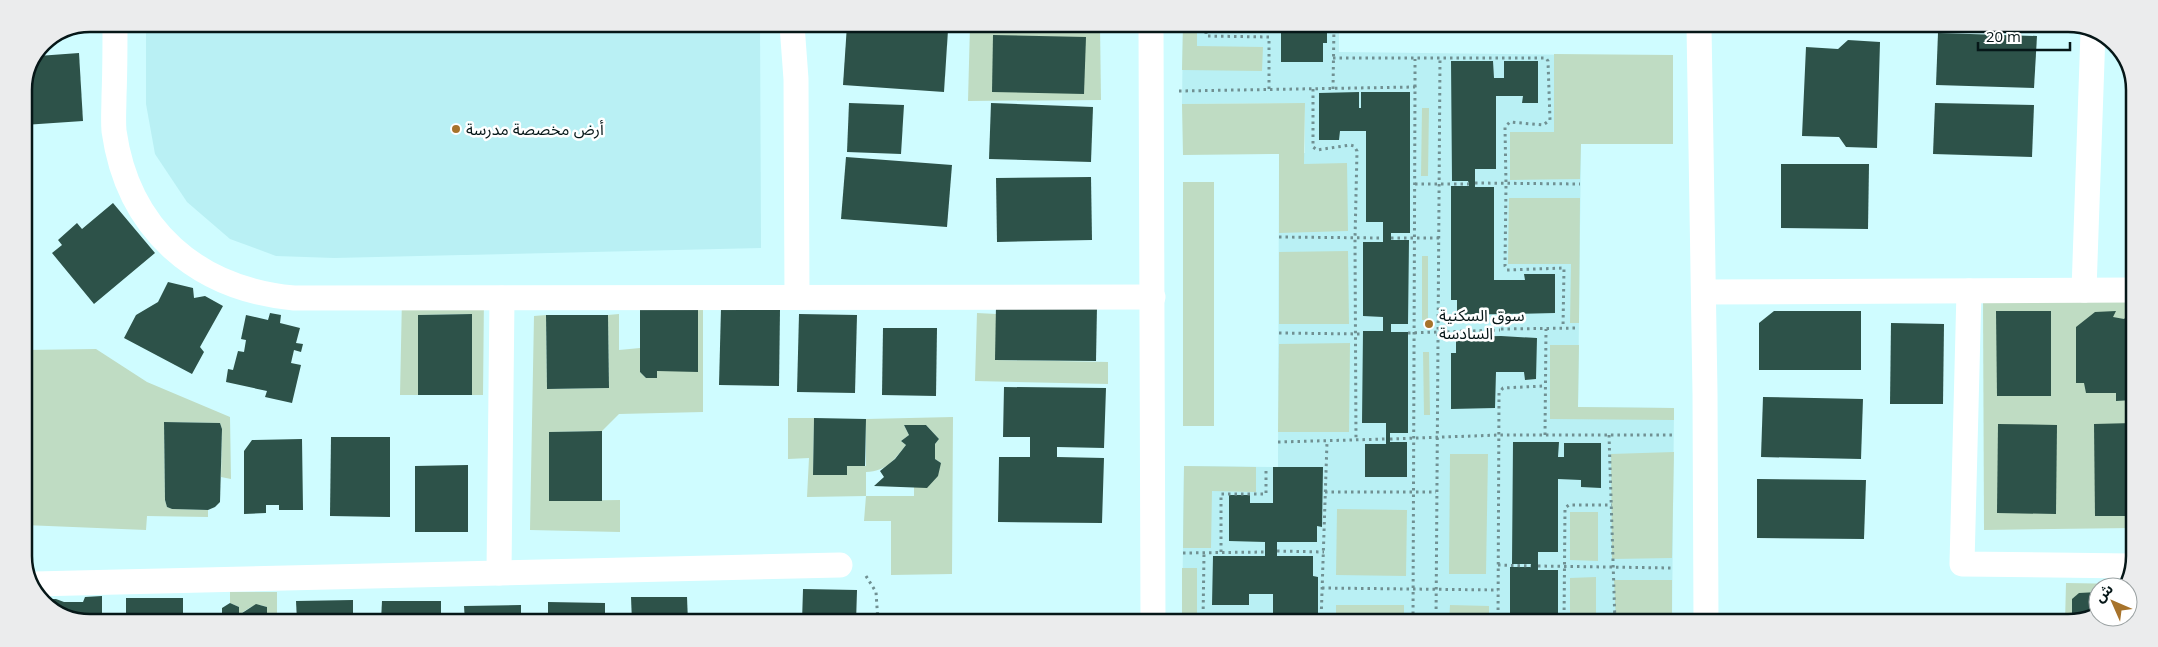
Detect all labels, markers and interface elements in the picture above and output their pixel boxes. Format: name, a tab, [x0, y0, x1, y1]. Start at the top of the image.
scale bar	[1978, 20, 2070, 52]
text: 20 m	[1986, 26, 2021, 46]
place label: أرض مخصصة مدرسة	[466, 118, 604, 140]
marker: أرض مخصصة مدرسة	[450, 123, 462, 135]
place label: سوق السكنية السادسة	[1439, 304, 1525, 344]
marker: سوق السكنية السادسة	[1423, 318, 1435, 330]
north arrow	[2088, 577, 2138, 627]
text: ش	[2090, 579, 2117, 606]

